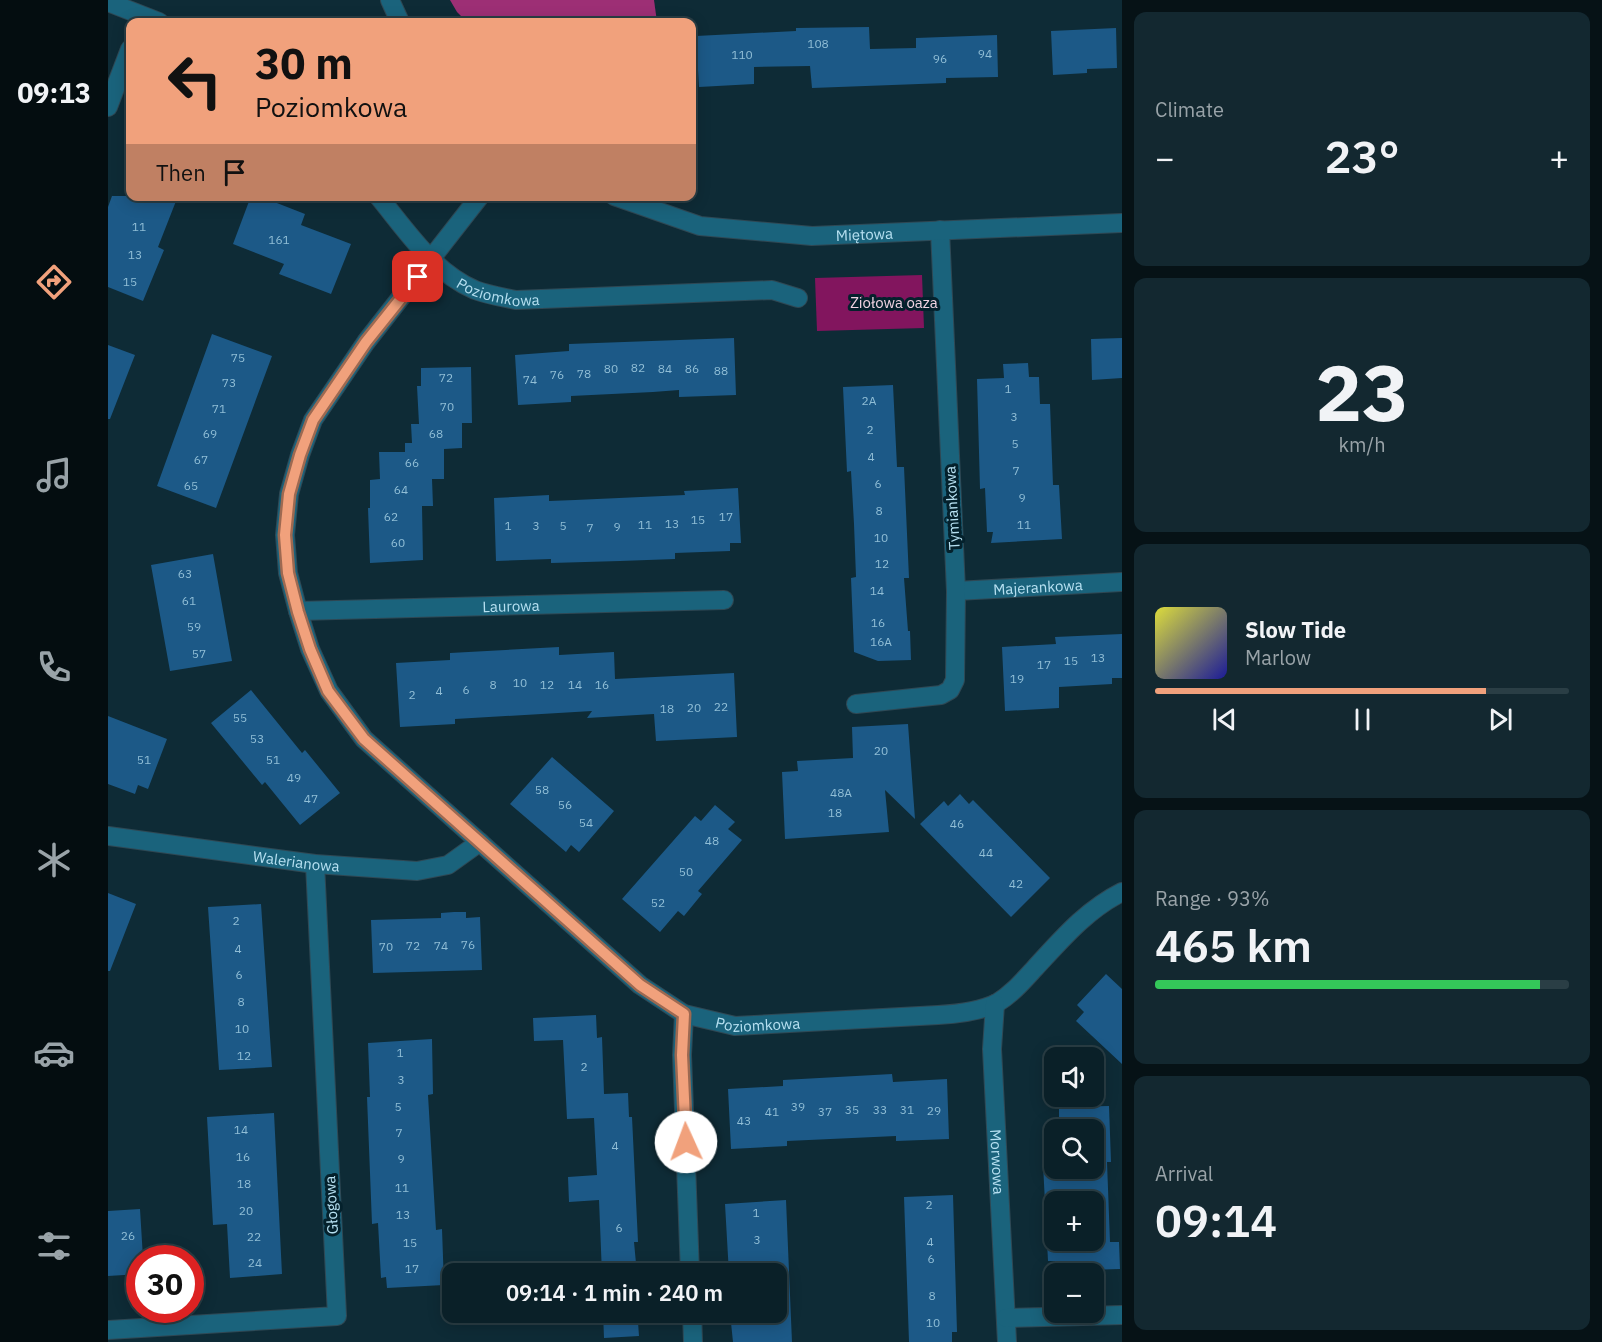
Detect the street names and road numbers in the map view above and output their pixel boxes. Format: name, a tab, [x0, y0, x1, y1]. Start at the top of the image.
street label: Miętowa	[835, 223, 893, 244]
street label: Poziomkowa	[453, 273, 540, 310]
street label: Tymiankowa	[940, 465, 964, 551]
street label: Majerankowa	[993, 575, 1083, 598]
street label: Laurowa	[482, 595, 540, 616]
street label: Walerianowa	[252, 846, 340, 875]
street label: Poziomkowa	[714, 1012, 801, 1036]
street label: Morwowa	[987, 1129, 1009, 1195]
street label: Głogowa	[320, 1175, 342, 1235]

